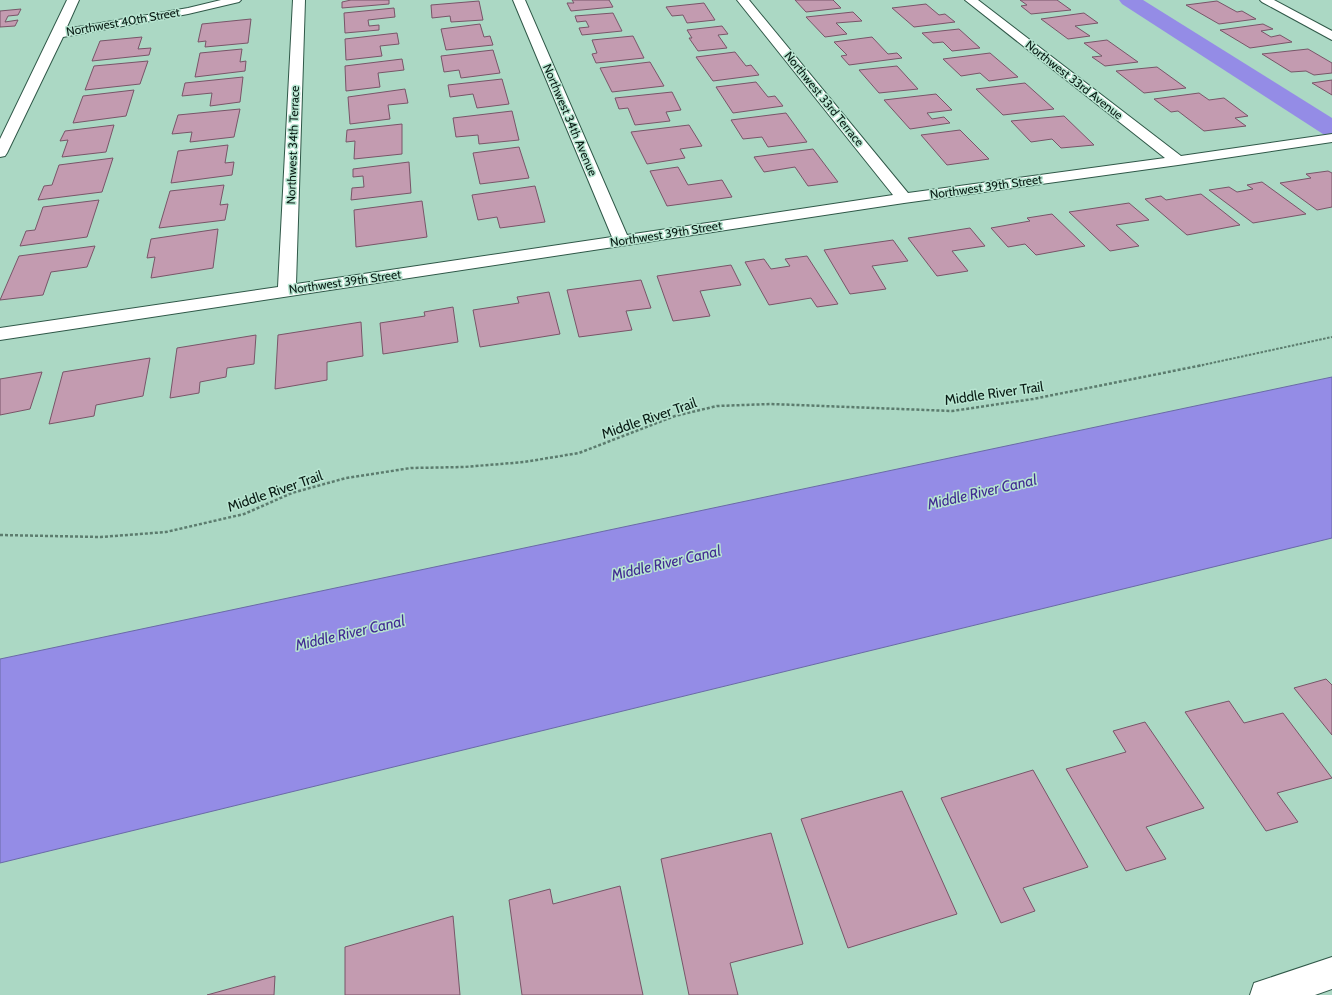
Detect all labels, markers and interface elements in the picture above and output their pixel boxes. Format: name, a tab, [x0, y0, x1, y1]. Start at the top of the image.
street label: Northwest 40th Street	[65, 4, 181, 39]
street label: Northwest 33rd Avenue	[1023, 37, 1126, 122]
street label: Northwest 33rd Terrace	[781, 48, 867, 149]
street label: Northwest 34th Avenue	[540, 61, 601, 178]
street label: Northwest 34th Terrace	[283, 85, 302, 205]
street label: Northwest 39th Street	[929, 171, 1043, 202]
street label: Northwest 39th Street	[609, 217, 723, 250]
street label: Northwest 39th Street	[288, 266, 402, 297]
street label: Middle River Trail	[943, 377, 1045, 409]
street label: Middle River Trail	[599, 393, 700, 443]
street label: Middle River Trail	[225, 466, 326, 516]
water label: Middle River Canal	[925, 471, 1039, 514]
water label: Middle River Canal	[609, 542, 723, 585]
water label: Middle River Canal	[293, 612, 407, 655]

